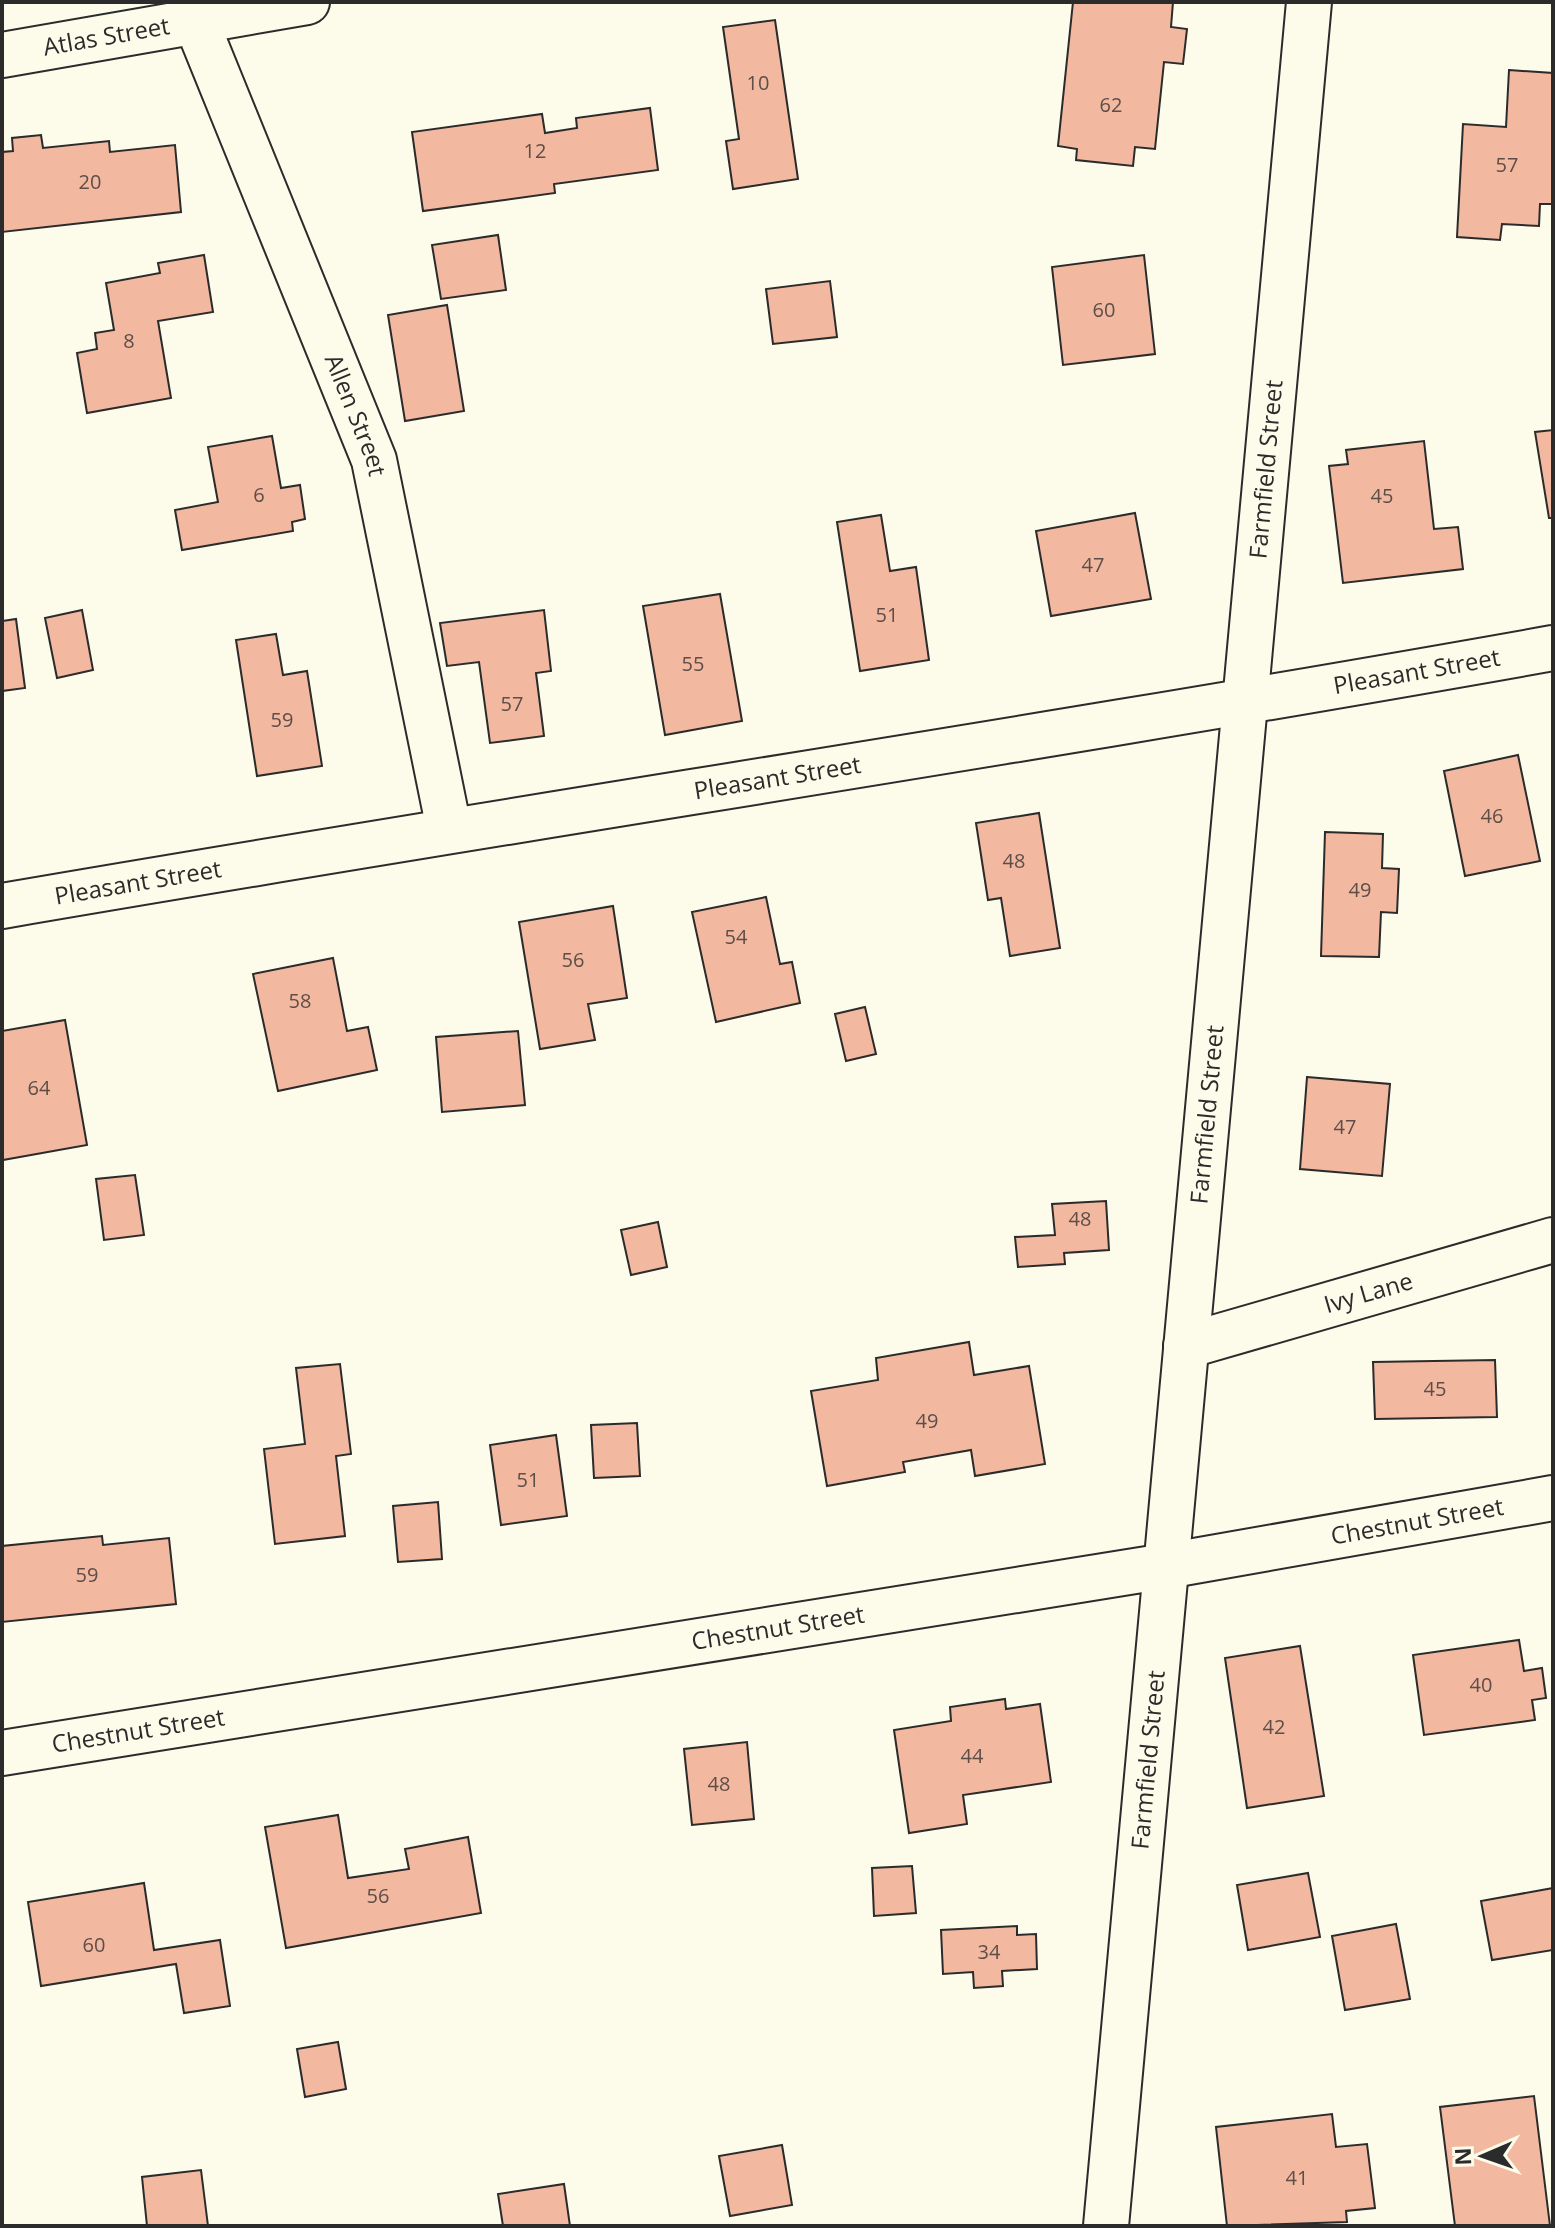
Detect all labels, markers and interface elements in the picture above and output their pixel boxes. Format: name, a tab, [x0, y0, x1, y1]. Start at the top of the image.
street label: Atlas Street	[40, 8, 172, 63]
house number: 10	[747, 69, 769, 96]
house number: 62	[1100, 91, 1122, 118]
house number: 12	[524, 137, 546, 164]
house number: 57	[1496, 151, 1518, 178]
house number: 20	[79, 168, 101, 195]
house number: 60	[1093, 296, 1115, 323]
house number: 8	[123, 327, 135, 354]
street label: Allen Street	[318, 349, 395, 479]
street label: Farmfield Street	[1240, 378, 1289, 560]
house number: 6	[253, 481, 265, 508]
house number: 45	[1371, 482, 1393, 509]
house number: 47	[1082, 551, 1104, 578]
house number: 51	[876, 601, 898, 628]
street label: Pleasant Street	[1331, 640, 1502, 701]
house number: 55	[682, 650, 704, 677]
house number: 57	[501, 690, 523, 717]
house number: 59	[271, 706, 293, 733]
street label: Pleasant Street	[691, 747, 863, 806]
house number: 46	[1481, 802, 1503, 829]
house number: 48	[1003, 847, 1025, 874]
street label: Pleasant Street	[52, 851, 224, 912]
house number: 49	[1349, 876, 1371, 903]
house number: 54	[725, 923, 748, 950]
house number: 56	[562, 946, 584, 973]
house number: 58	[289, 987, 311, 1014]
street label: Farmfield Street	[1181, 1024, 1231, 1205]
house number: 64	[28, 1074, 51, 1101]
house number: 47	[1334, 1113, 1356, 1140]
house number: 48	[1069, 1205, 1091, 1232]
street label: Ivy Lane	[1320, 1263, 1416, 1320]
house number: 45	[1424, 1375, 1446, 1402]
house number: 49	[916, 1407, 938, 1434]
house number: 51	[517, 1466, 539, 1493]
street label: Chestnut Street	[1328, 1489, 1506, 1552]
house number: 59	[76, 1561, 98, 1588]
street label: Chestnut Street	[689, 1597, 867, 1657]
street label: Farmfield Street	[1122, 1669, 1172, 1851]
house number: 40	[1470, 1671, 1492, 1698]
street label: Chestnut Street	[49, 1699, 227, 1760]
house number: 42	[1263, 1713, 1285, 1740]
house number: 44	[961, 1742, 984, 1769]
house number: 48	[708, 1770, 730, 1797]
house number: 56	[367, 1882, 389, 1909]
house number: 60	[83, 1931, 105, 1958]
house number: 34	[978, 1938, 1001, 1965]
north arrow	[1443, 2116, 1523, 2196]
text: N	[1447, 2147, 1477, 2166]
house number: 41	[1286, 2164, 1308, 2191]

